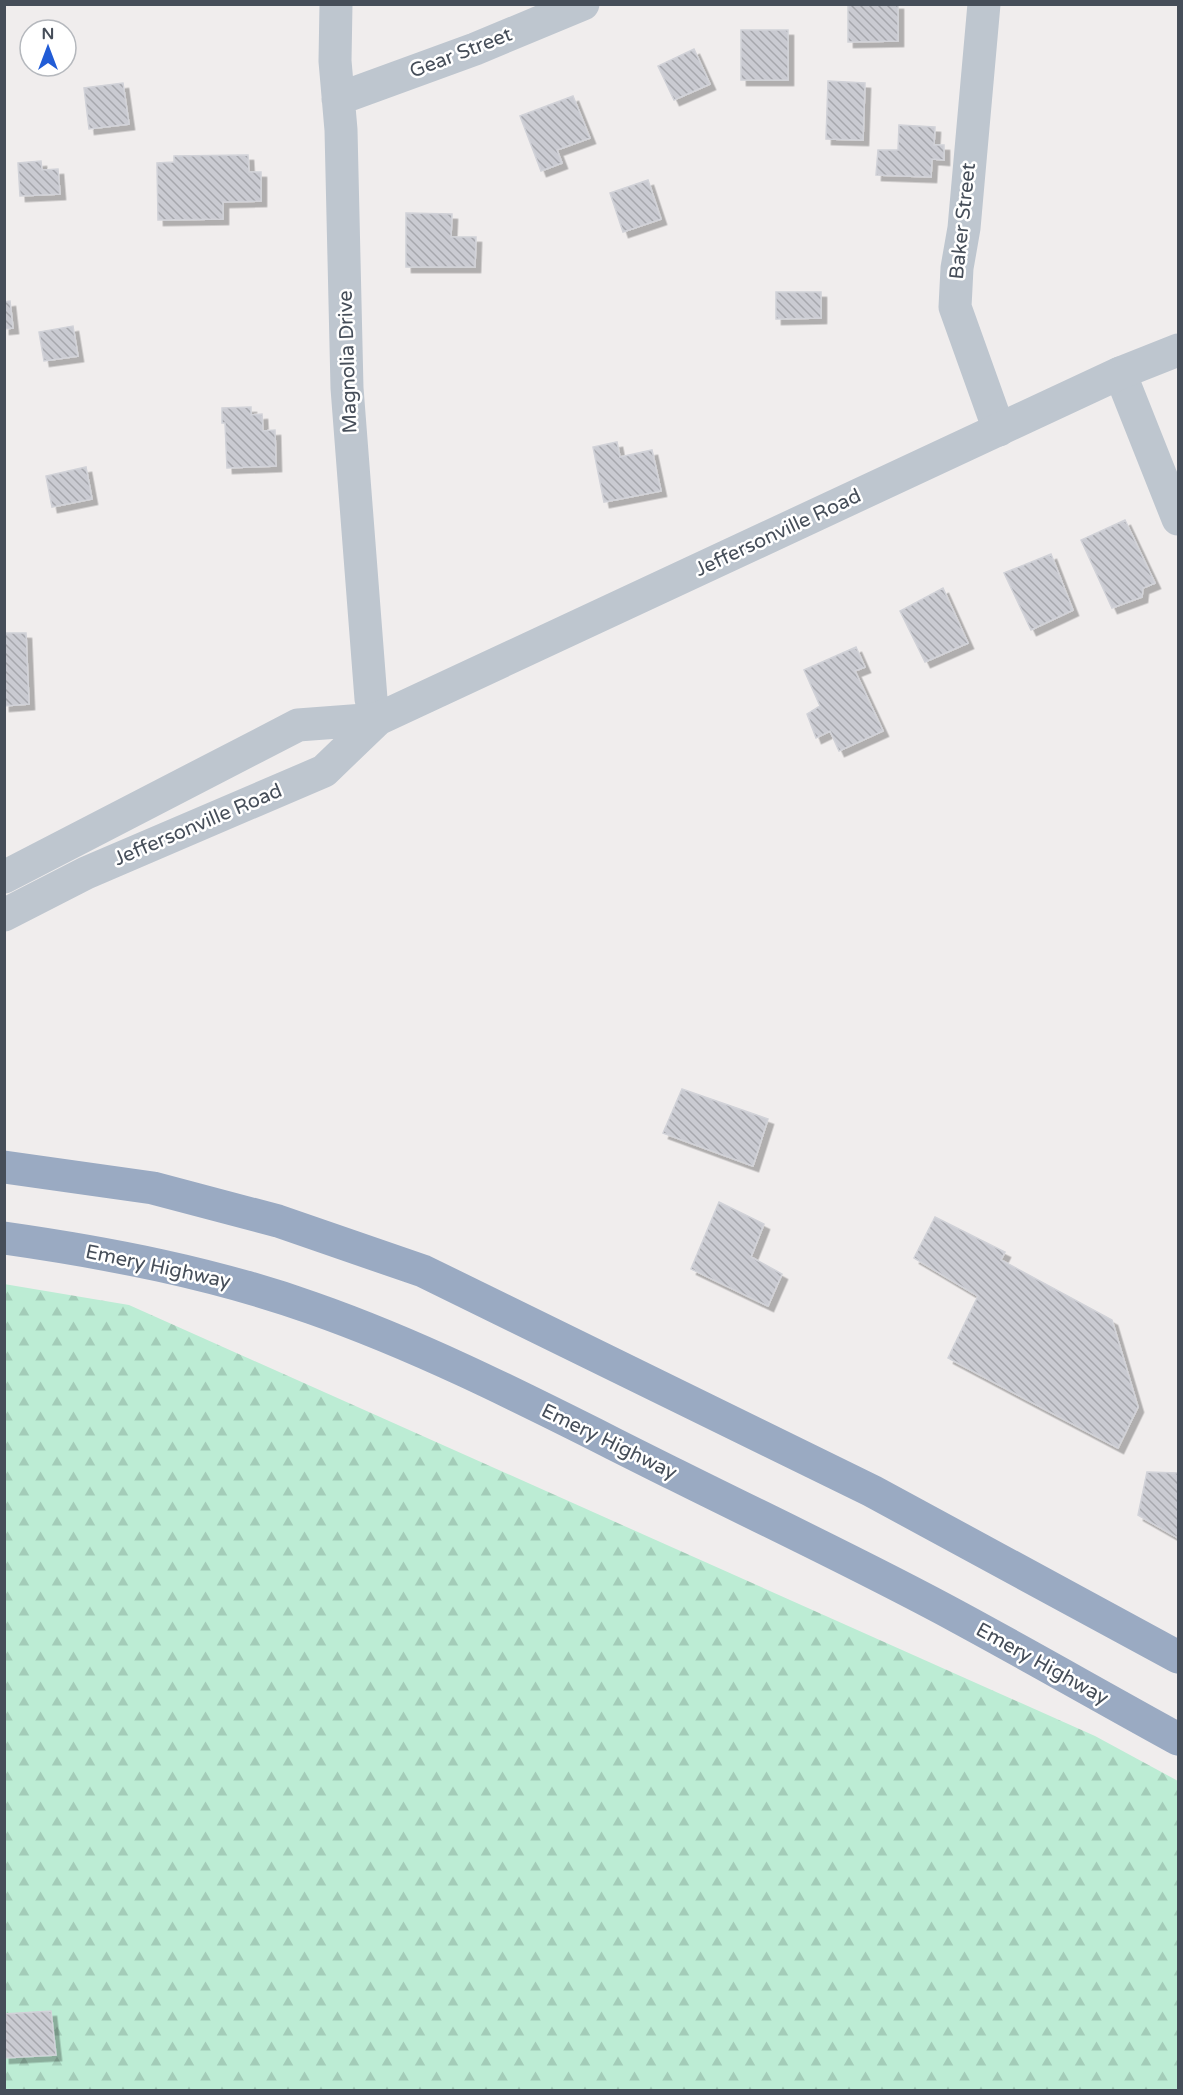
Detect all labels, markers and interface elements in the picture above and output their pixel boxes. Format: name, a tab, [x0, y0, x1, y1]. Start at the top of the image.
north arrow	[18, 18, 78, 78]
street label: Gear Street	[406, 22, 516, 84]
text: N	[42, 24, 54, 44]
street label: Baker Street	[945, 161, 981, 281]
street label: Magnolia Drive	[334, 290, 362, 434]
street label: Jeffersonville Road	[691, 484, 865, 582]
street label: Jeffersonville Road	[110, 779, 286, 871]
street label: Emery Highway	[83, 1240, 233, 1294]
street label: Emery Highway	[537, 1399, 681, 1485]
street label: Emery Highway	[971, 1618, 1113, 1710]

